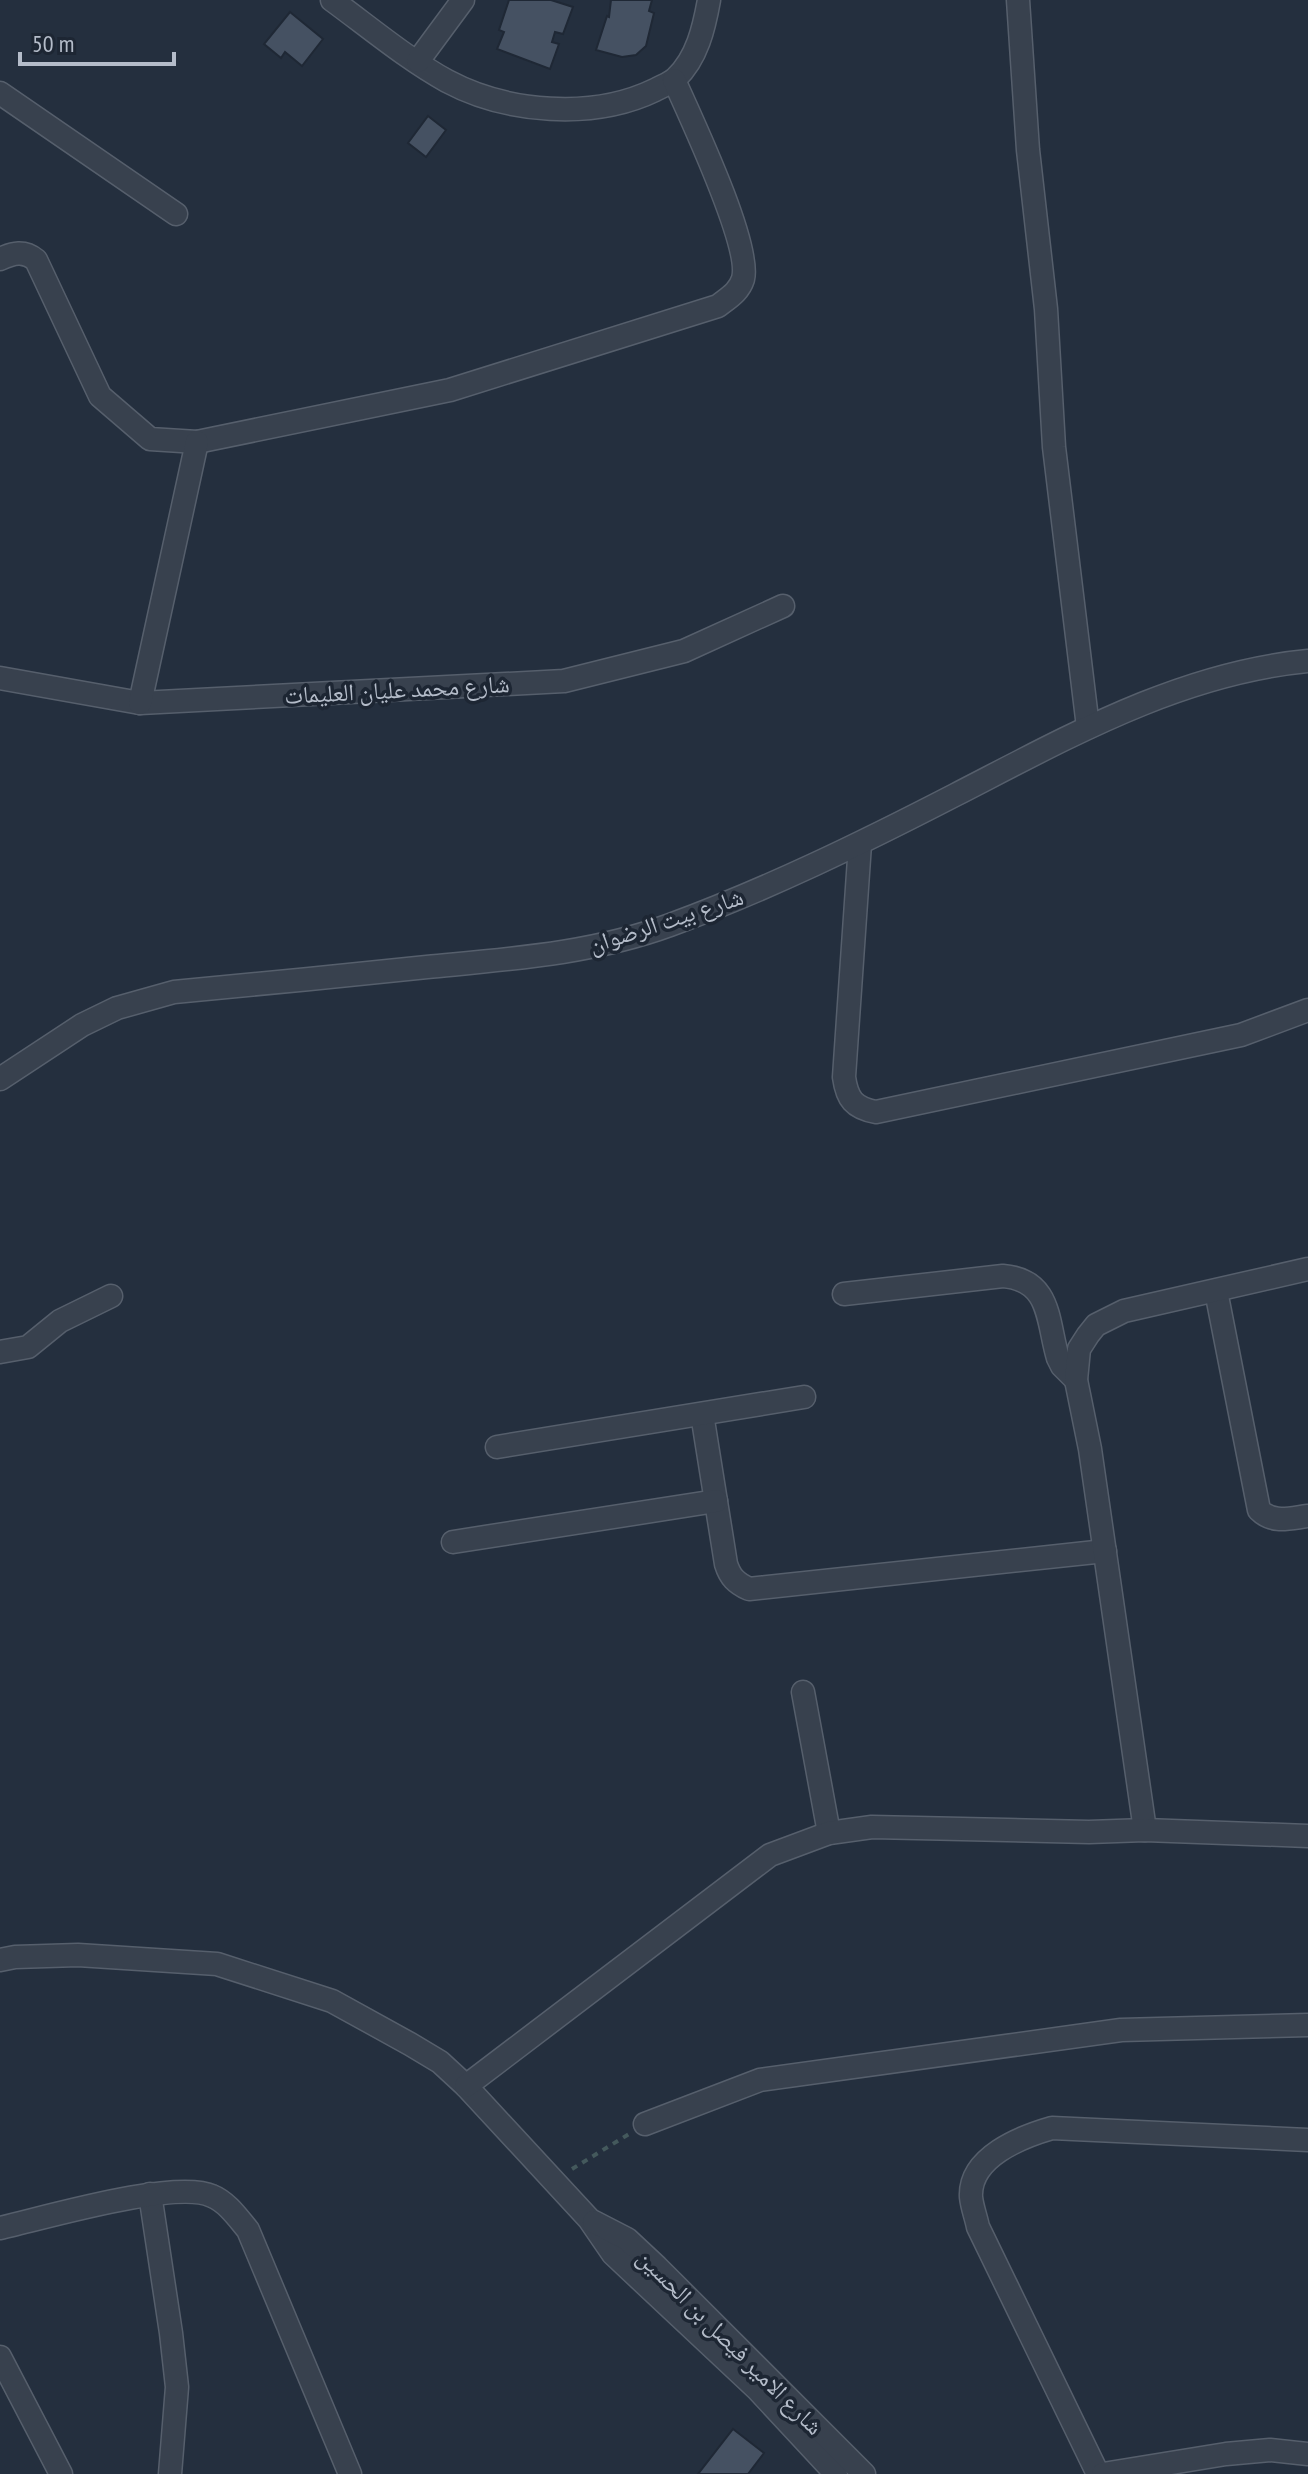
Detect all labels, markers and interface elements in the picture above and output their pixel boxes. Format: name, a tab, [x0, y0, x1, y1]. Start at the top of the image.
scale bar	[20, 16, 174, 66]
text: 50 m	[32, 28, 74, 59]
street label: شارع محمد عليان العليمات	[283, 668, 510, 711]
street label: شارع بيت الرضوان	[584, 881, 747, 960]
street label: شارع الامير فيصل بن الحسين	[631, 2242, 830, 2441]

